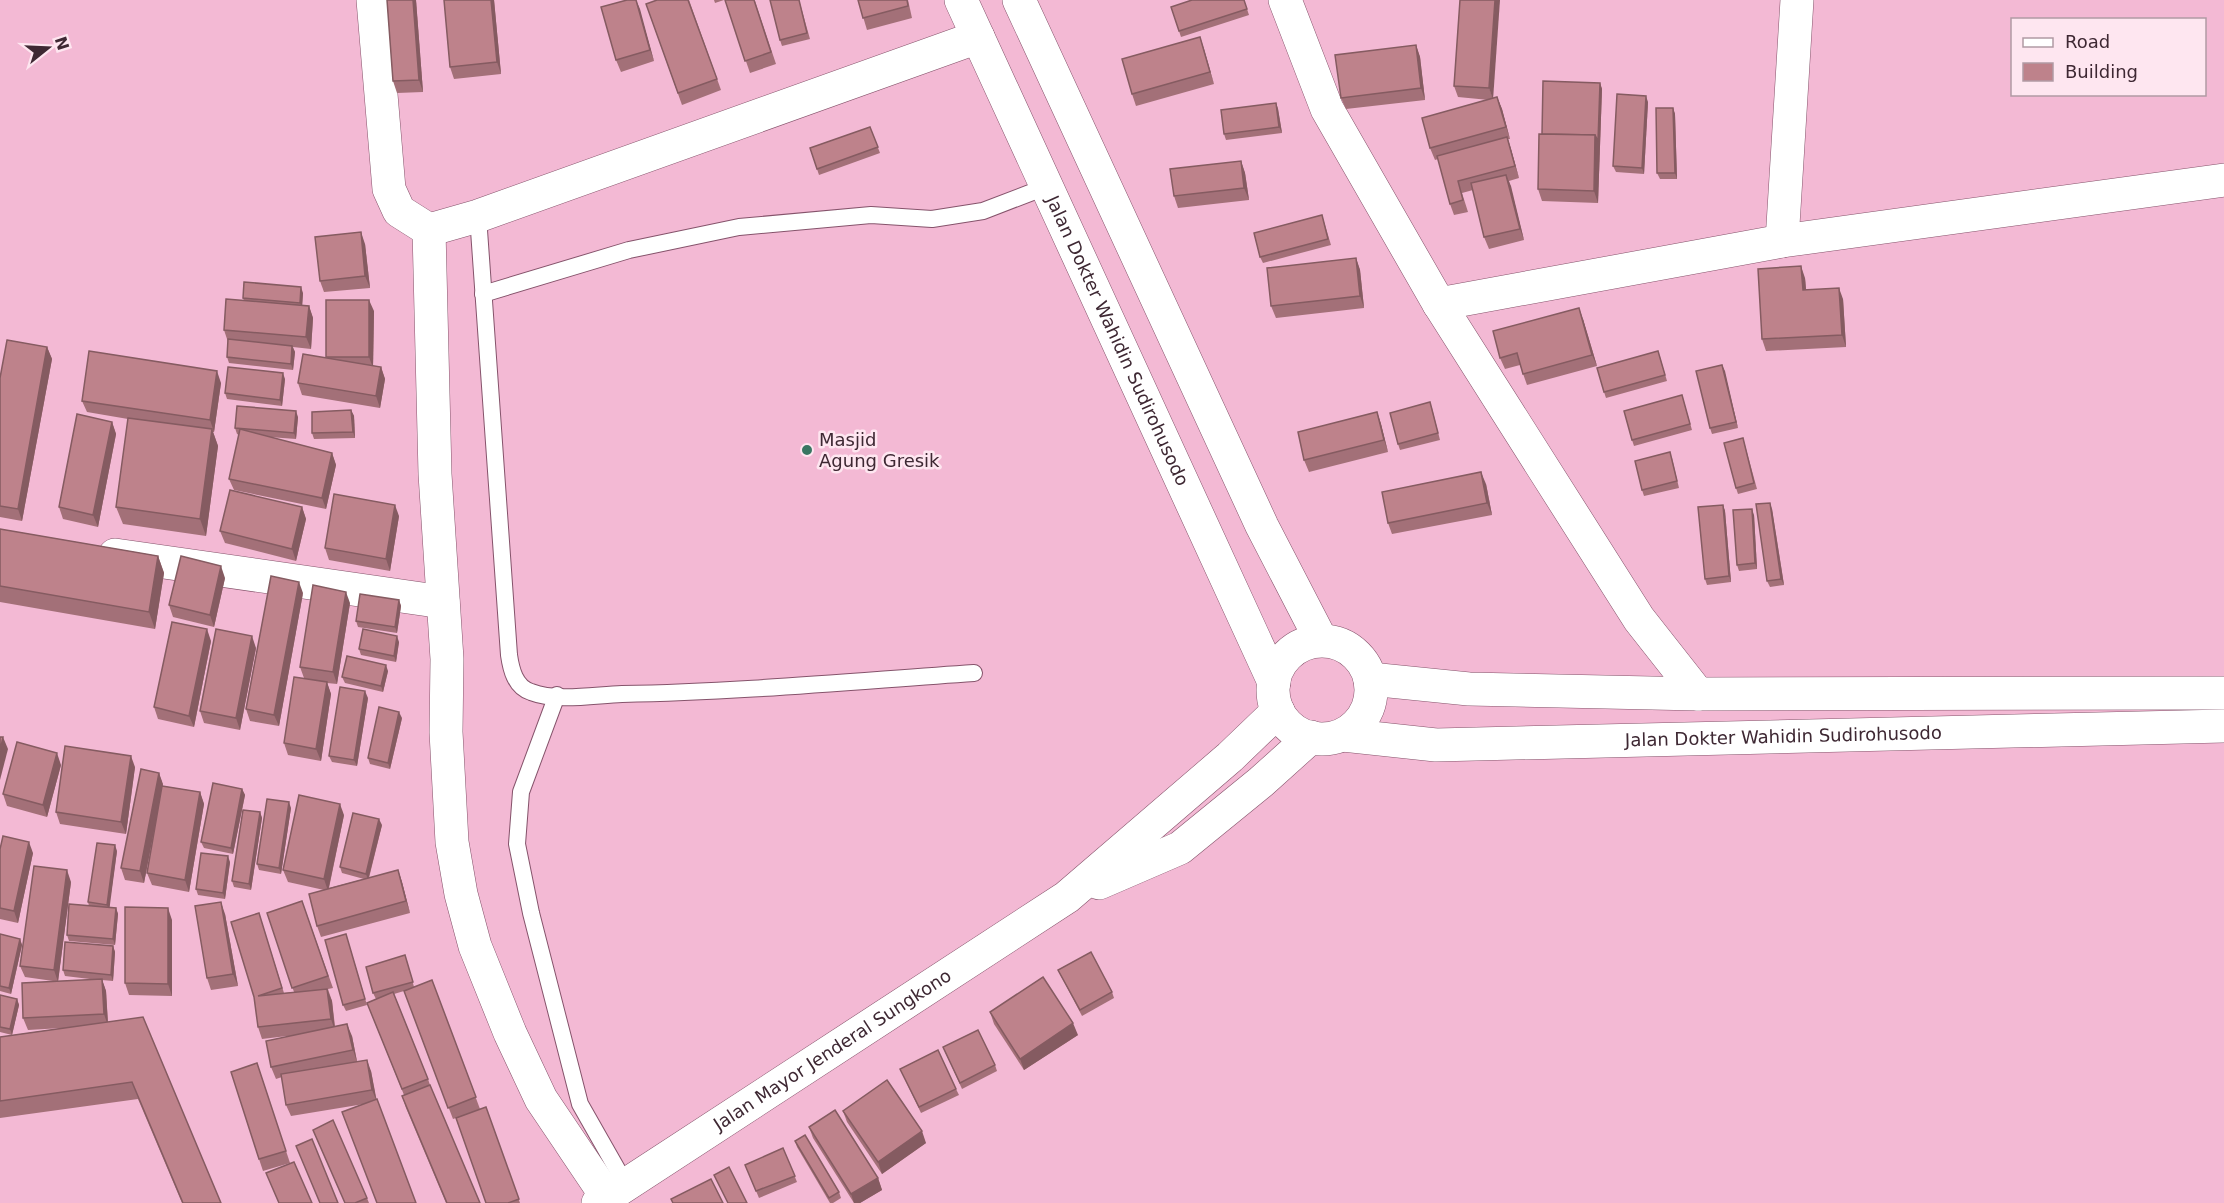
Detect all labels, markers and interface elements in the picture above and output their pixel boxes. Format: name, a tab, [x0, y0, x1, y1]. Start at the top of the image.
north arrow	[18, 18, 78, 78]
legend	[2011, 18, 2206, 96]
text: Road	[2065, 31, 2110, 52]
text: N	[51, 34, 73, 53]
text: Building	[2065, 61, 2138, 82]
street label: Jalan Dokter Wahidin Sudirohusodo	[1042, 191, 1194, 489]
place label: Masjid Agung Gresik	[819, 429, 940, 471]
marker: Masjid Agung Gresik	[800, 443, 814, 457]
street label: Jalan Dokter Wahidin Sudirohusodo	[1624, 722, 1942, 750]
street label: Jalan Mayor Jenderal Sungkono	[709, 964, 955, 1135]

